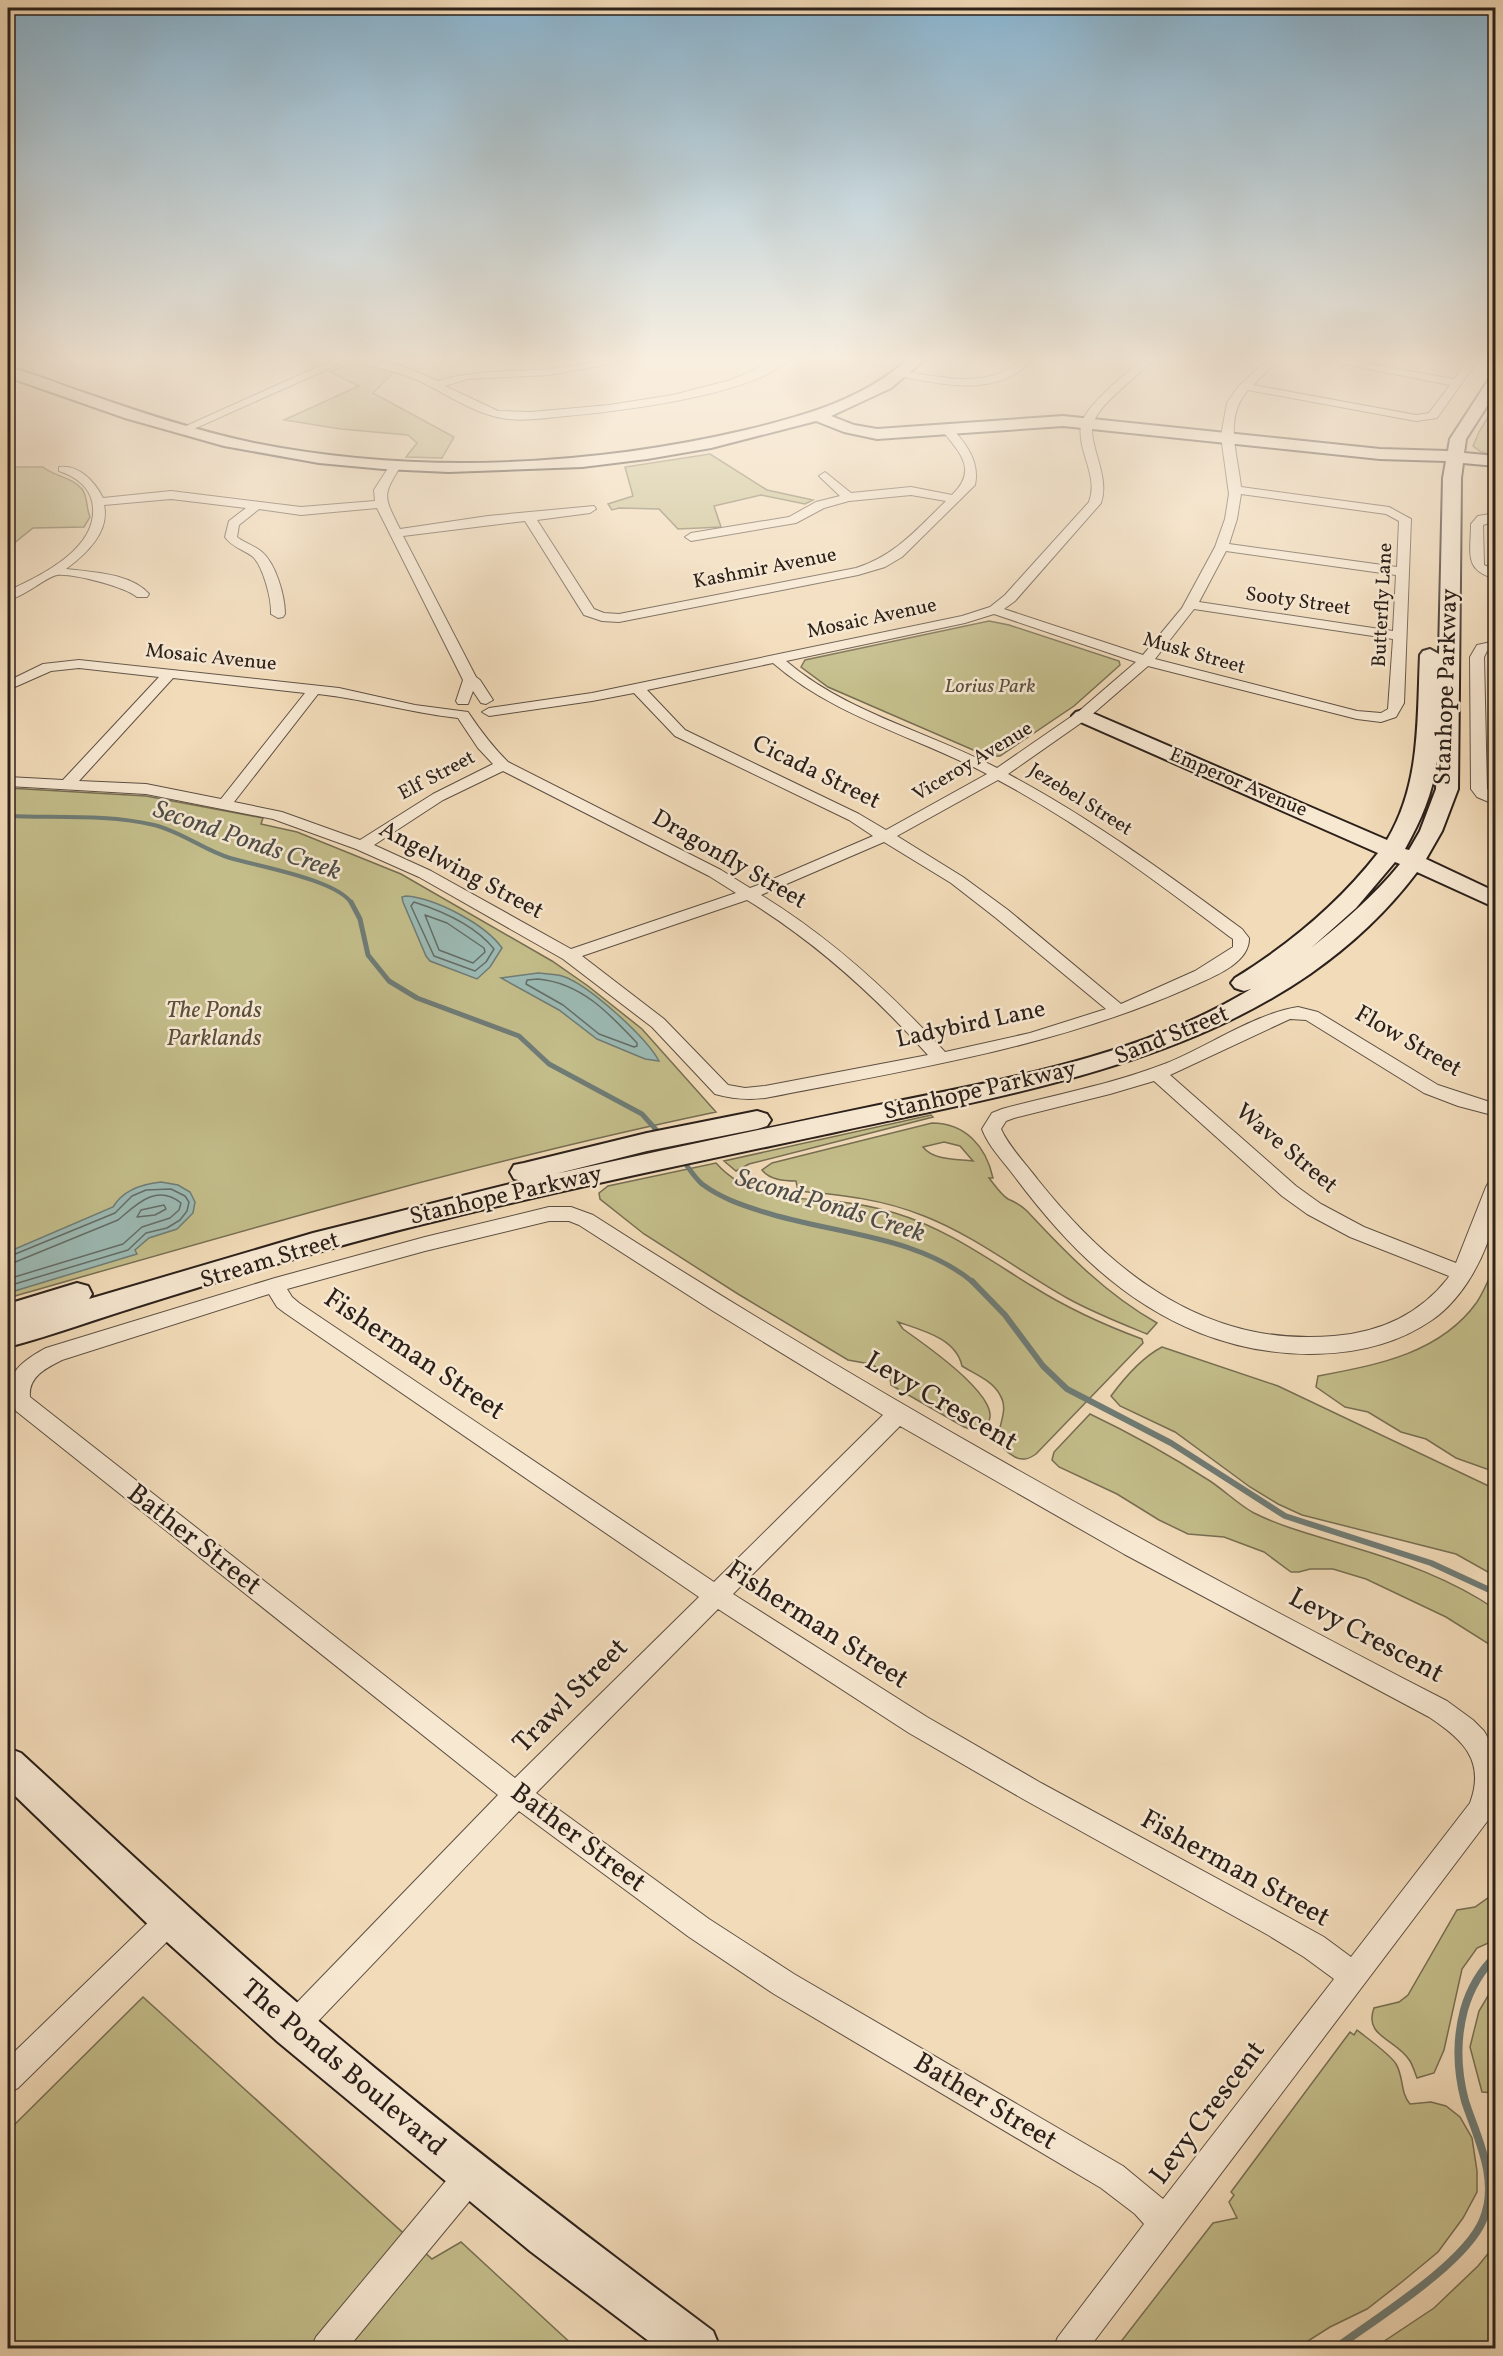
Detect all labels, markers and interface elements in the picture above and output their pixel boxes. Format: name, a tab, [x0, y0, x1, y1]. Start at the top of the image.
street label: Kashmir Avenue	[691, 541, 839, 597]
street label: Butterfly Lane	[1366, 542, 1400, 668]
street label: Sooty Street	[1244, 581, 1352, 623]
street label: Stanhope Parkway	[1427, 588, 1467, 786]
street label: Mosaic Avenue	[805, 592, 939, 646]
street label: Musk Street	[1139, 626, 1249, 682]
street label: Mosaic Avenue	[144, 637, 278, 679]
park label: Lorius Park	[944, 673, 1036, 701]
street label: Viceroy Avenue	[908, 715, 1038, 809]
street label: Cicada Street	[746, 727, 886, 819]
street label: Emperor Avenue	[1165, 741, 1311, 825]
street label: Elf Street	[394, 744, 480, 808]
street label: Jezebel Street	[1022, 757, 1138, 843]
water label: Second Ponds Creek	[148, 792, 346, 890]
street label: Dragonfly Street	[645, 802, 813, 918]
street label: Angelwing Street	[373, 813, 549, 929]
street label: Ladybird Lane	[893, 993, 1049, 1057]
park label: The Ponds Parklands	[166, 994, 262, 1056]
street label: Sand Street	[1110, 998, 1234, 1074]
street label: Flow Street	[1348, 998, 1468, 1086]
street label: Stanhope Parkway	[880, 1052, 1080, 1130]
street label: Wave Street	[1227, 1096, 1345, 1202]
street label: Stanhope Parkway	[406, 1157, 606, 1235]
water label: Second Ponds Creek	[731, 1160, 929, 1252]
street label: Stream Street	[196, 1224, 344, 1298]
street label: Fisherman Street	[315, 1280, 513, 1430]
street label: Levy Crescent	[857, 1342, 1025, 1462]
street label: Bather Street	[118, 1475, 270, 1605]
street label: Fisherman Street	[718, 1551, 916, 1699]
street label: Levy Crescent	[1281, 1579, 1451, 1693]
street label: Trawl Street	[504, 1629, 638, 1763]
street label: Bather Street	[502, 1774, 654, 1902]
street label: Fisherman Street	[1133, 1801, 1337, 1937]
street label: The Ponds Boulevard	[232, 1970, 454, 2166]
street label: Levy Crescent	[1141, 2033, 1275, 2193]
street label: Bather Street	[906, 2044, 1064, 2160]

